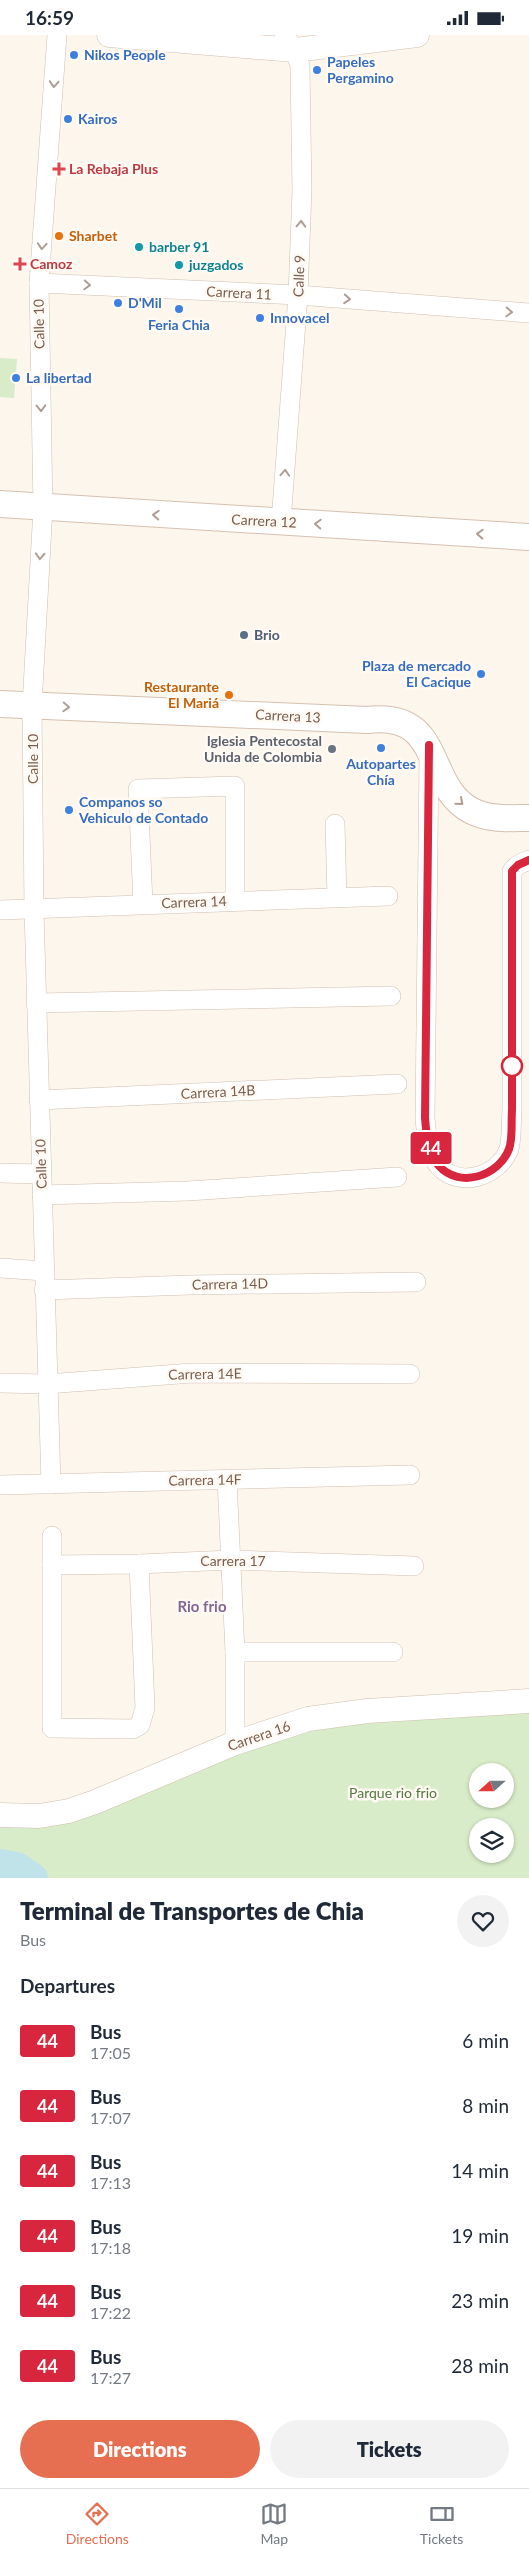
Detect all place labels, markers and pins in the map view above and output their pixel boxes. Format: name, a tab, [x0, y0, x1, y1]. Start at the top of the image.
place label: Nikos People	[84, 46, 166, 63]
marker: Nikos People	[68, 49, 80, 61]
place label: Papeles Pergamino	[327, 53, 394, 86]
marker: Papeles Pergamino	[311, 64, 323, 76]
place label: Kairos	[78, 110, 117, 127]
marker: Kairos	[62, 113, 74, 125]
place label: La Rebaja Plus	[69, 160, 158, 177]
marker: La Rebaja Plus	[53, 163, 65, 175]
place label: Sharbet	[69, 227, 118, 244]
marker: Sharbet	[53, 230, 65, 242]
place label: barber 91	[149, 238, 209, 255]
marker: barber 91	[133, 241, 145, 253]
place label: Camoz	[30, 255, 73, 272]
place label: juzgados	[188, 256, 244, 273]
marker: Camoz	[14, 258, 26, 270]
marker: juzgados	[173, 259, 185, 271]
place label: D'Mil	[128, 294, 162, 311]
marker: D'Mil	[112, 297, 124, 309]
marker: Feria Chia	[173, 303, 185, 315]
place label: Innovacel	[270, 309, 330, 326]
marker: Innovacel	[254, 312, 266, 324]
place label: Feria Chia	[148, 316, 210, 333]
place label: La libertad	[26, 369, 92, 386]
marker: La libertad	[10, 372, 22, 384]
place label: Brio	[254, 626, 280, 643]
marker: Brio	[238, 629, 250, 641]
place label: Plaza de mercado El Cacique	[362, 657, 472, 690]
marker: Plaza de mercado El Cacique	[475, 668, 487, 680]
place label: Restaurante El Mariá	[144, 678, 220, 711]
marker: Restaurante El Mariá	[223, 689, 235, 701]
place label: Iglesia Pentecostal Unida de Colombia	[204, 732, 322, 765]
marker: Autopartes Chía	[375, 742, 387, 754]
marker: Iglesia Pentecostal Unida de Colombia	[326, 743, 338, 755]
place label: Autopartes Chía	[345, 755, 416, 788]
place label: Companos so Vehiculo de Contado	[78, 793, 208, 826]
marker: Companos so Vehiculo de Contado	[63, 804, 75, 816]
unlabelled marker	[501, 1055, 523, 1077]

